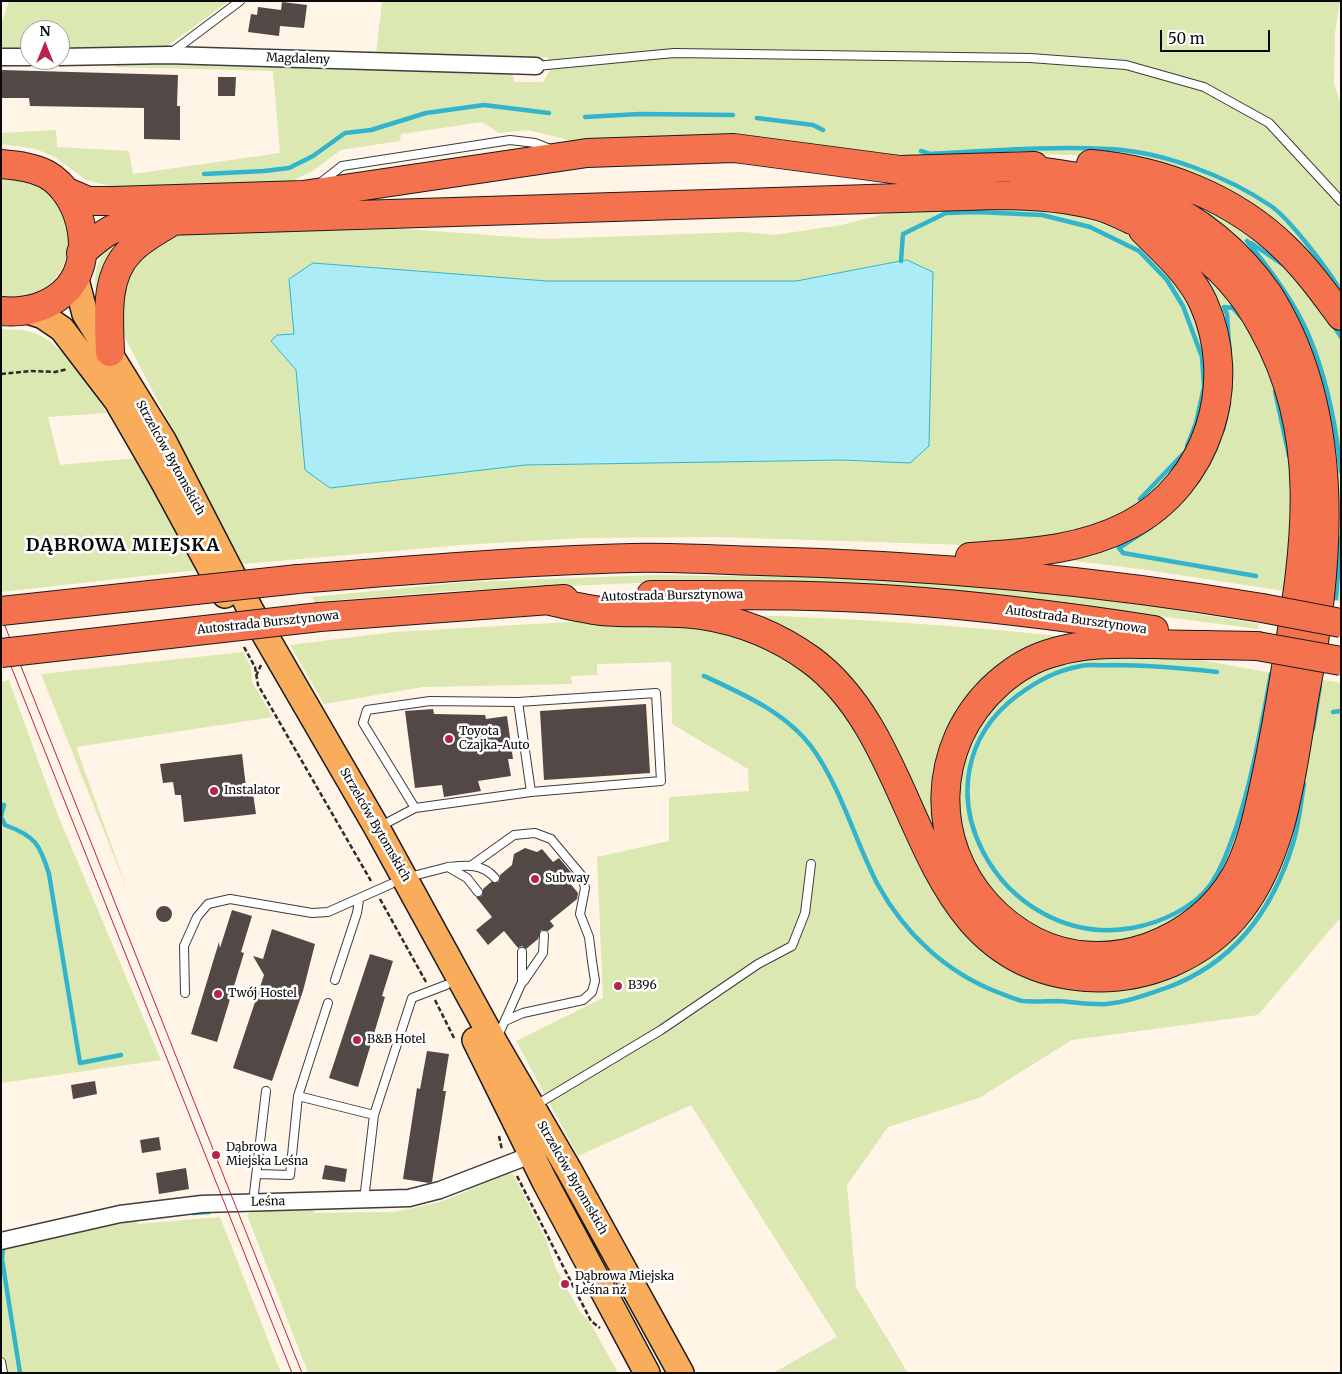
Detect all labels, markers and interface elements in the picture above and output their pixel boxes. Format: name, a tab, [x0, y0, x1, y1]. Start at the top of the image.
north arrow	[20, 20, 70, 70]
scale bar	[1162, 20, 1272, 52]
text: N	[39, 22, 51, 40]
text: 50 m	[1168, 29, 1205, 48]
street label: Magdaleny	[266, 51, 330, 67]
street label: Strzelców Bytomskich	[132, 398, 208, 518]
district label: DĄBROWA MIEJSKA	[24, 535, 222, 557]
street label: Autostrada Bursztynowa	[601, 588, 743, 604]
street label: Autostrada Bursztynowa	[1004, 603, 1148, 637]
street label: Autostrada Bursztynowa	[196, 608, 340, 638]
place label: Toyota Czajka-Auto	[459, 725, 529, 753]
marker: Toyota Czajka-Auto	[443, 733, 455, 745]
street label: Strzelców Bytomskich	[337, 766, 413, 884]
place label: Instalator	[224, 784, 280, 798]
marker: Instalator	[208, 785, 220, 797]
place label: Subway	[545, 872, 590, 886]
marker: Subway	[529, 873, 541, 885]
place label: B396	[628, 979, 657, 993]
marker: B396	[612, 980, 624, 992]
place label: Twój Hostel	[228, 987, 297, 1001]
marker: Twój Hostel	[212, 988, 224, 1000]
place label: B&B Hotel	[367, 1033, 426, 1047]
marker: B&B Hotel	[351, 1034, 363, 1046]
street label: Strzelców Bytomskich	[534, 1119, 610, 1237]
place label: Dąbrowa Miejska Leśna	[226, 1141, 308, 1169]
marker: Dąbrowa Miejska Leśna	[210, 1149, 222, 1161]
street label: Leśna	[251, 1195, 285, 1209]
place label: Dąbrowa Miejska Leśna nż	[575, 1270, 674, 1298]
marker: Dąbrowa Miejska Leśna nż	[559, 1278, 571, 1290]

